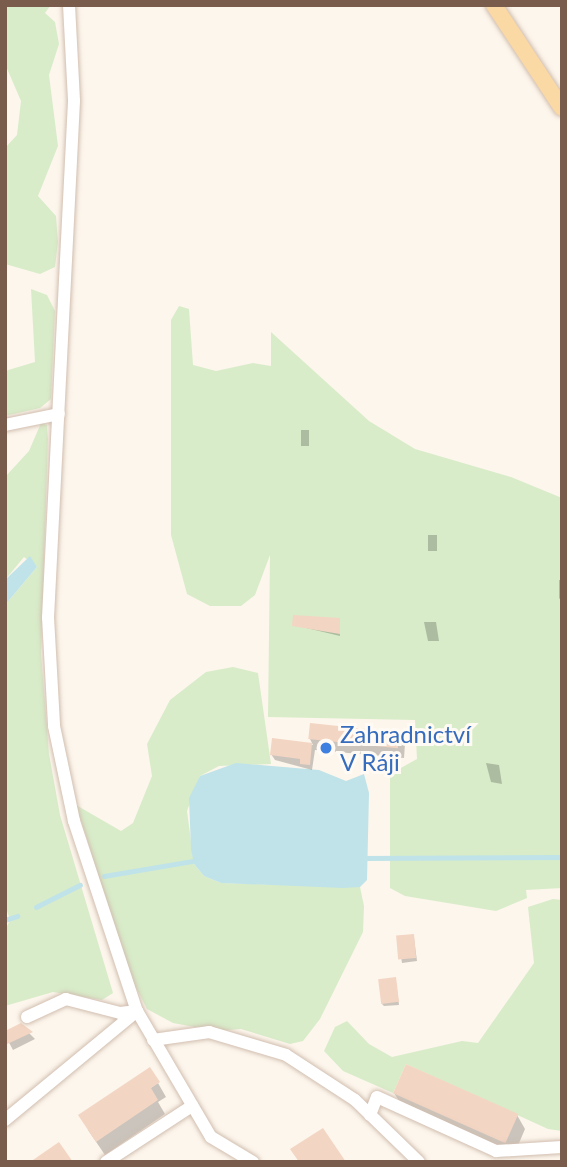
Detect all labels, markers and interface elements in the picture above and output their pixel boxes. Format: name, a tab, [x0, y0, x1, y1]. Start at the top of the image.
place label: Zahradnictví V Ráji	[340, 720, 471, 776]
marker: Zahradnictví V Ráji	[318, 740, 334, 756]

